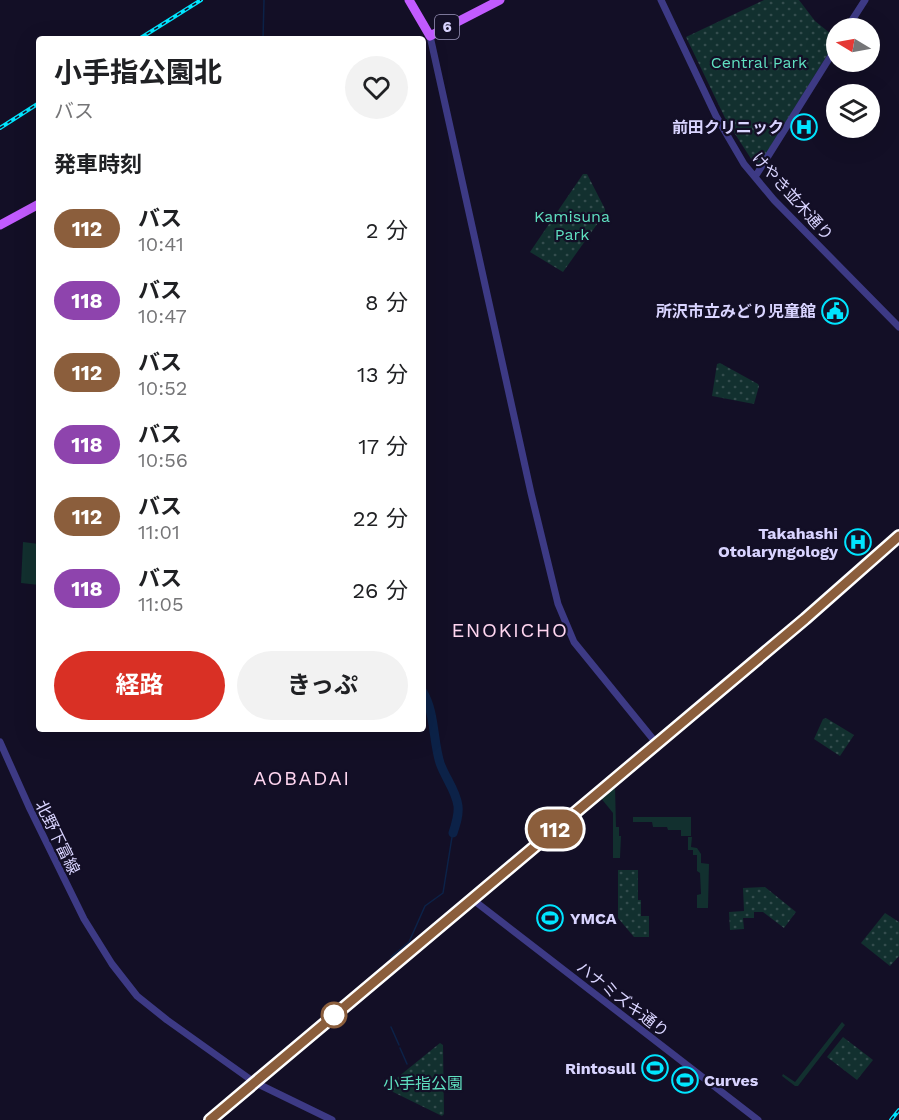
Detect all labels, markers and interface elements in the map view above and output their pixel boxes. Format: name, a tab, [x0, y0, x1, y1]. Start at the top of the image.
road number: 6	[435, 15, 459, 39]
north arrow	[826, 18, 880, 72]
map controls	[826, 18, 880, 138]
park label: Central Park	[711, 53, 807, 72]
text: 小手指公園北	[54, 56, 222, 89]
button: heart	[345, 56, 408, 119]
button: layers	[826, 84, 880, 138]
text: バス	[54, 99, 94, 123]
hospital icon: 前田クリニック	[789, 112, 819, 142]
place label: 前田クリニック	[672, 118, 784, 137]
street label: けやき並木通り	[748, 148, 837, 244]
text: 発車時刻	[54, 152, 142, 177]
text: バス	[138, 206, 182, 231]
park label: Kamisuna Park	[534, 207, 610, 244]
text: 112	[72, 216, 102, 241]
text: 2 分	[366, 218, 408, 243]
text: 10:41	[138, 232, 184, 256]
text: バス	[138, 278, 182, 303]
text: 118	[71, 288, 103, 313]
text: 8 分	[365, 290, 408, 315]
public building icon: 所沢市立みどり児童館	[820, 296, 850, 326]
place label: 所沢市立みどり児童館	[656, 302, 816, 321]
text: 10:47	[138, 304, 187, 328]
text: バス	[138, 350, 182, 375]
text: 112	[72, 360, 102, 385]
text: 13 分	[357, 362, 408, 387]
text: 10:52	[138, 376, 187, 400]
text: バス	[138, 422, 182, 447]
text: 118	[71, 432, 103, 457]
text: 17 分	[358, 434, 408, 459]
text: 10:56	[138, 448, 188, 472]
text: バス	[138, 494, 182, 519]
text: 112	[72, 504, 102, 529]
text: 22 分	[353, 506, 408, 531]
text: 11:01	[138, 520, 180, 544]
place label: Takahashi Otolaryngology	[718, 524, 839, 561]
hospital icon: Takahashi Otolaryngology	[843, 527, 873, 557]
text: バス	[138, 566, 182, 591]
text: 118	[71, 576, 103, 601]
text: 26 分	[352, 578, 408, 603]
text: 11:05	[138, 592, 184, 616]
district label: ENOKICHO	[452, 618, 568, 642]
button: 経路	[54, 651, 225, 720]
button: きっぷ	[237, 651, 408, 720]
district label: AOBADAI	[253, 766, 351, 790]
street label: 北野下富線	[31, 797, 84, 877]
line badge: 112	[520, 810, 590, 848]
text: 112	[540, 817, 570, 842]
sports icon: YMCA	[535, 903, 565, 933]
place label: YMCA	[570, 909, 617, 928]
street label: ハナミズキ通り	[573, 957, 673, 1041]
unlabelled marker	[321, 1002, 347, 1028]
sports icon: Rintosull	[640, 1053, 670, 1083]
place label: Rintosull	[565, 1059, 637, 1078]
sports icon: Curves	[670, 1065, 700, 1095]
place label: Curves	[704, 1071, 759, 1090]
park label: 小手指公園	[383, 1074, 463, 1093]

